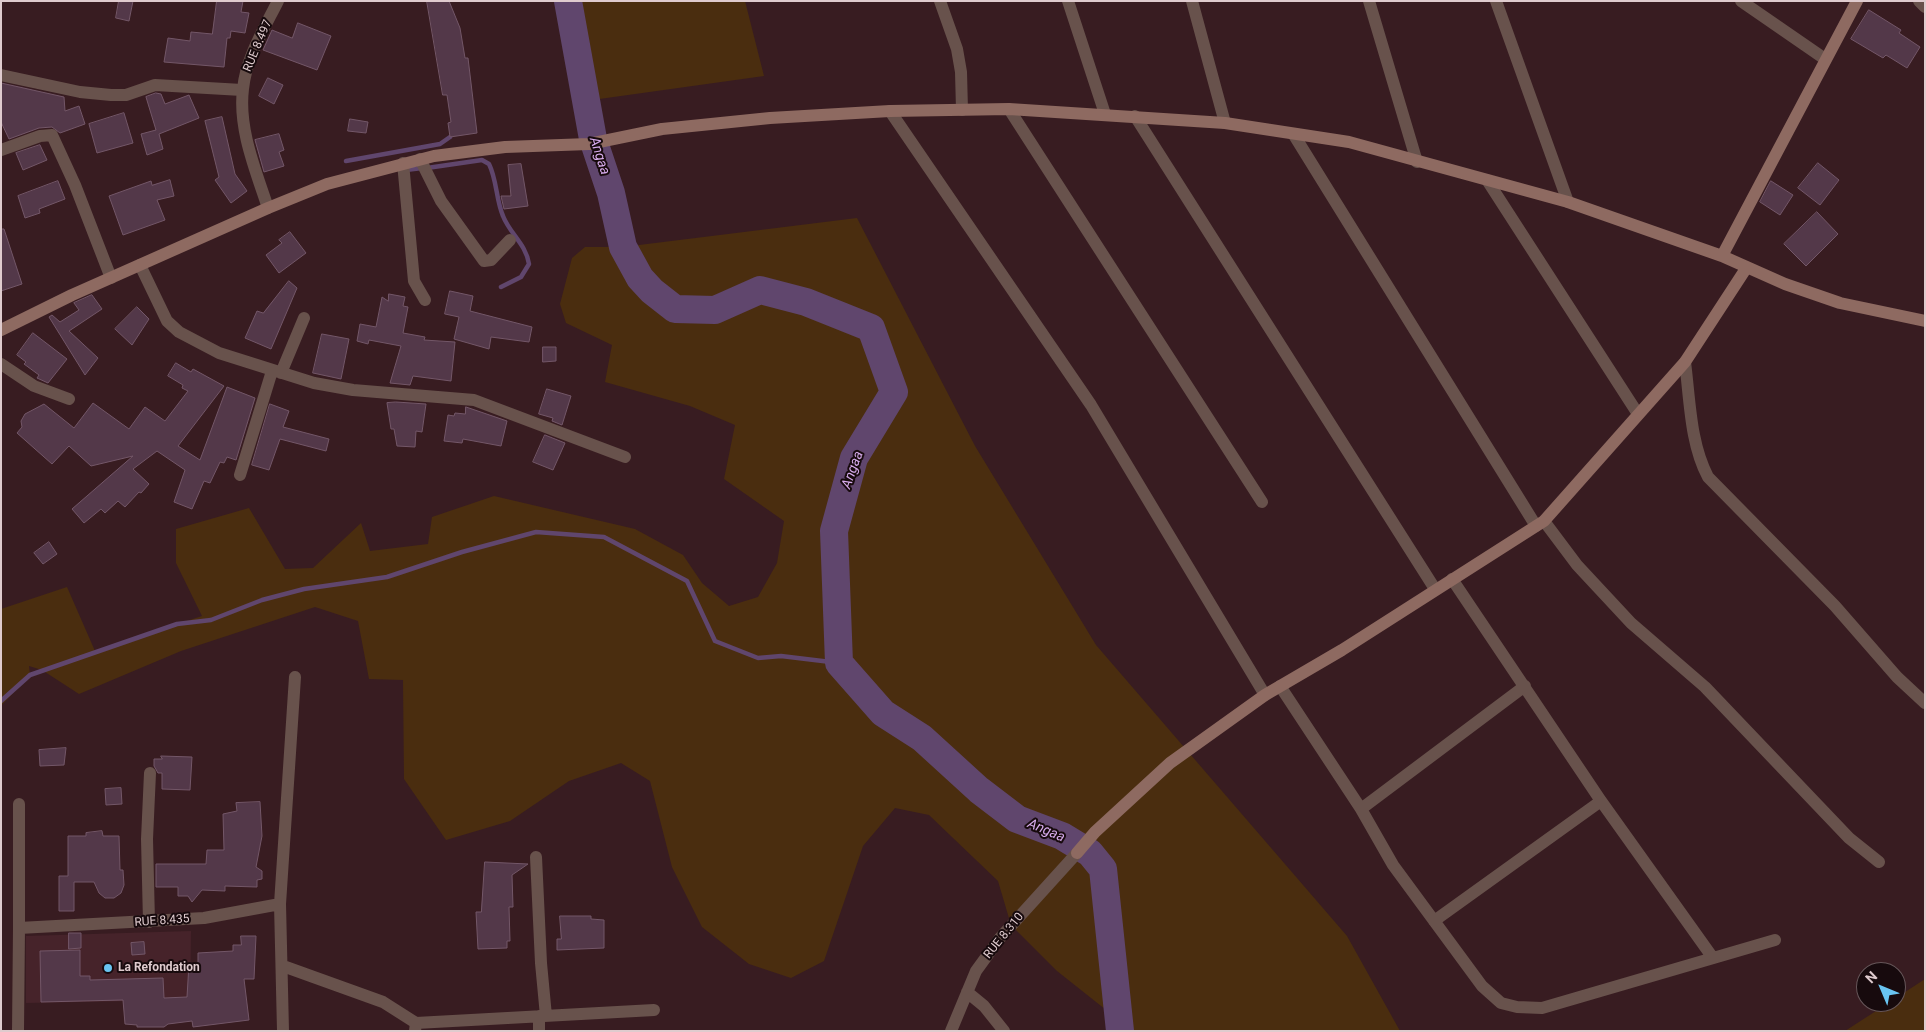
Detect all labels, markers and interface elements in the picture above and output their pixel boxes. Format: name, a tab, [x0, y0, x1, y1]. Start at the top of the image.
street label: RUE 8.497	[241, 18, 275, 74]
water label: Angaa	[585, 135, 613, 177]
water label: Angaa	[838, 449, 868, 491]
water label: Angaa	[1025, 816, 1067, 846]
street label: RUE 8.310	[981, 910, 1027, 962]
street label: RUE 8.435	[134, 912, 190, 930]
place label: La Refondation	[118, 961, 200, 975]
marker: La Refondation	[102, 962, 114, 974]
north arrow	[1856, 962, 1906, 1012]
text: N	[1862, 968, 1880, 986]

